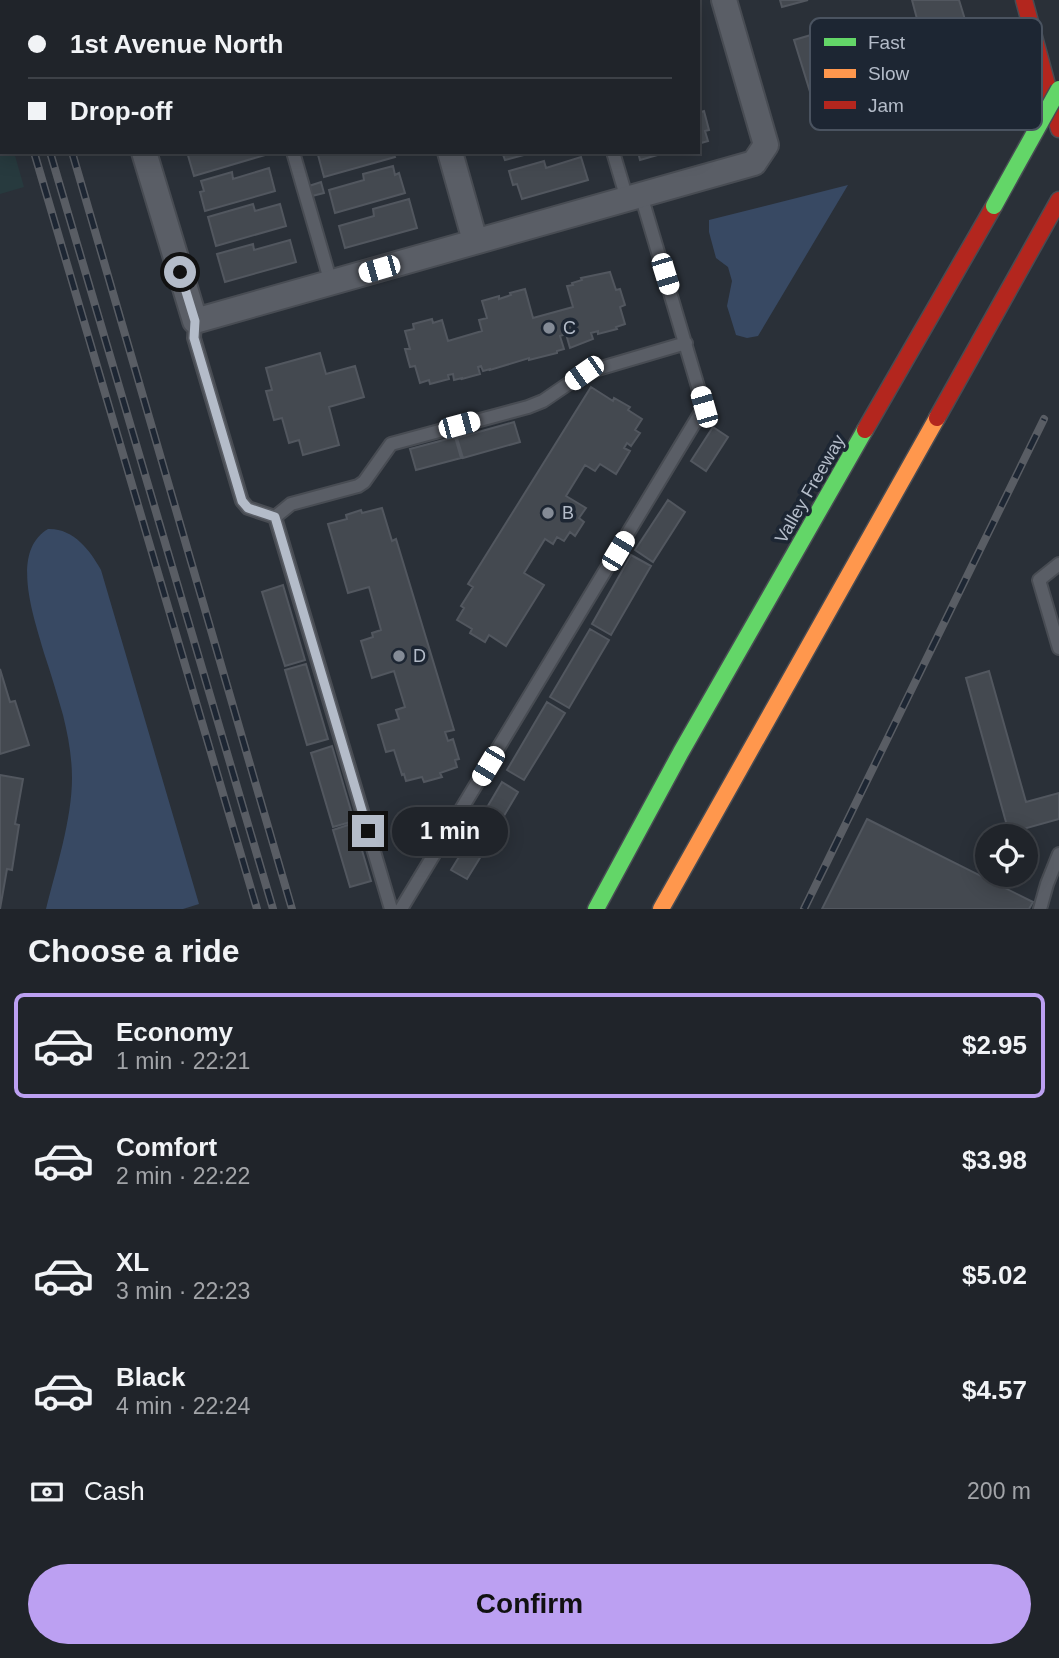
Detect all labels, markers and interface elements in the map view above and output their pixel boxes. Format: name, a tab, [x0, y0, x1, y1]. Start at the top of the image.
legend	[810, 18, 1042, 130]
text: 1st Avenue North	[70, 29, 283, 59]
text: Fast	[868, 32, 906, 53]
text: Slow	[868, 63, 909, 84]
text: Jam	[868, 95, 904, 116]
text: Drop-off	[70, 96, 173, 126]
car	[649, 251, 682, 297]
car	[356, 253, 403, 285]
route start	[164, 256, 196, 288]
place label: C	[563, 318, 576, 338]
marker: C	[541, 320, 557, 336]
car	[561, 352, 608, 394]
car	[689, 384, 720, 430]
car	[436, 409, 483, 441]
street label: Valley Freeway	[771, 431, 849, 547]
place label: B	[562, 503, 574, 523]
marker: B	[540, 505, 556, 521]
car	[599, 528, 638, 574]
place label: D	[413, 646, 426, 666]
marker: D	[391, 648, 407, 664]
car	[469, 743, 508, 789]
callout: 1 min	[392, 806, 508, 856]
route end	[352, 815, 384, 847]
text: 1 min	[420, 818, 480, 844]
map controls	[975, 824, 1038, 887]
button: locate	[975, 824, 1038, 887]
text: Choose a ride	[28, 933, 240, 969]
icon: car	[32, 1014, 95, 1077]
text: Economy	[116, 1017, 233, 1047]
text: $2.95	[962, 1030, 1027, 1060]
text: 1 min · 22:21	[116, 1048, 250, 1074]
icon: car	[32, 1129, 95, 1192]
text: Comfort	[116, 1132, 217, 1162]
text: $3.98	[962, 1145, 1027, 1175]
text: 2 min · 22:22	[116, 1163, 250, 1189]
icon: car	[32, 1244, 95, 1307]
text: XL	[116, 1247, 149, 1277]
text: $5.02	[962, 1260, 1027, 1290]
text: 3 min · 22:23	[116, 1278, 250, 1304]
icon: car	[32, 1359, 95, 1422]
text: Black	[116, 1362, 185, 1392]
text: $4.57	[962, 1375, 1027, 1405]
text: 4 min · 22:24	[116, 1393, 250, 1419]
icon: cash	[28, 1473, 66, 1511]
text: Cash	[84, 1476, 145, 1506]
text: 200 m	[967, 1478, 1031, 1504]
button: Confirm	[28, 1564, 1031, 1644]

